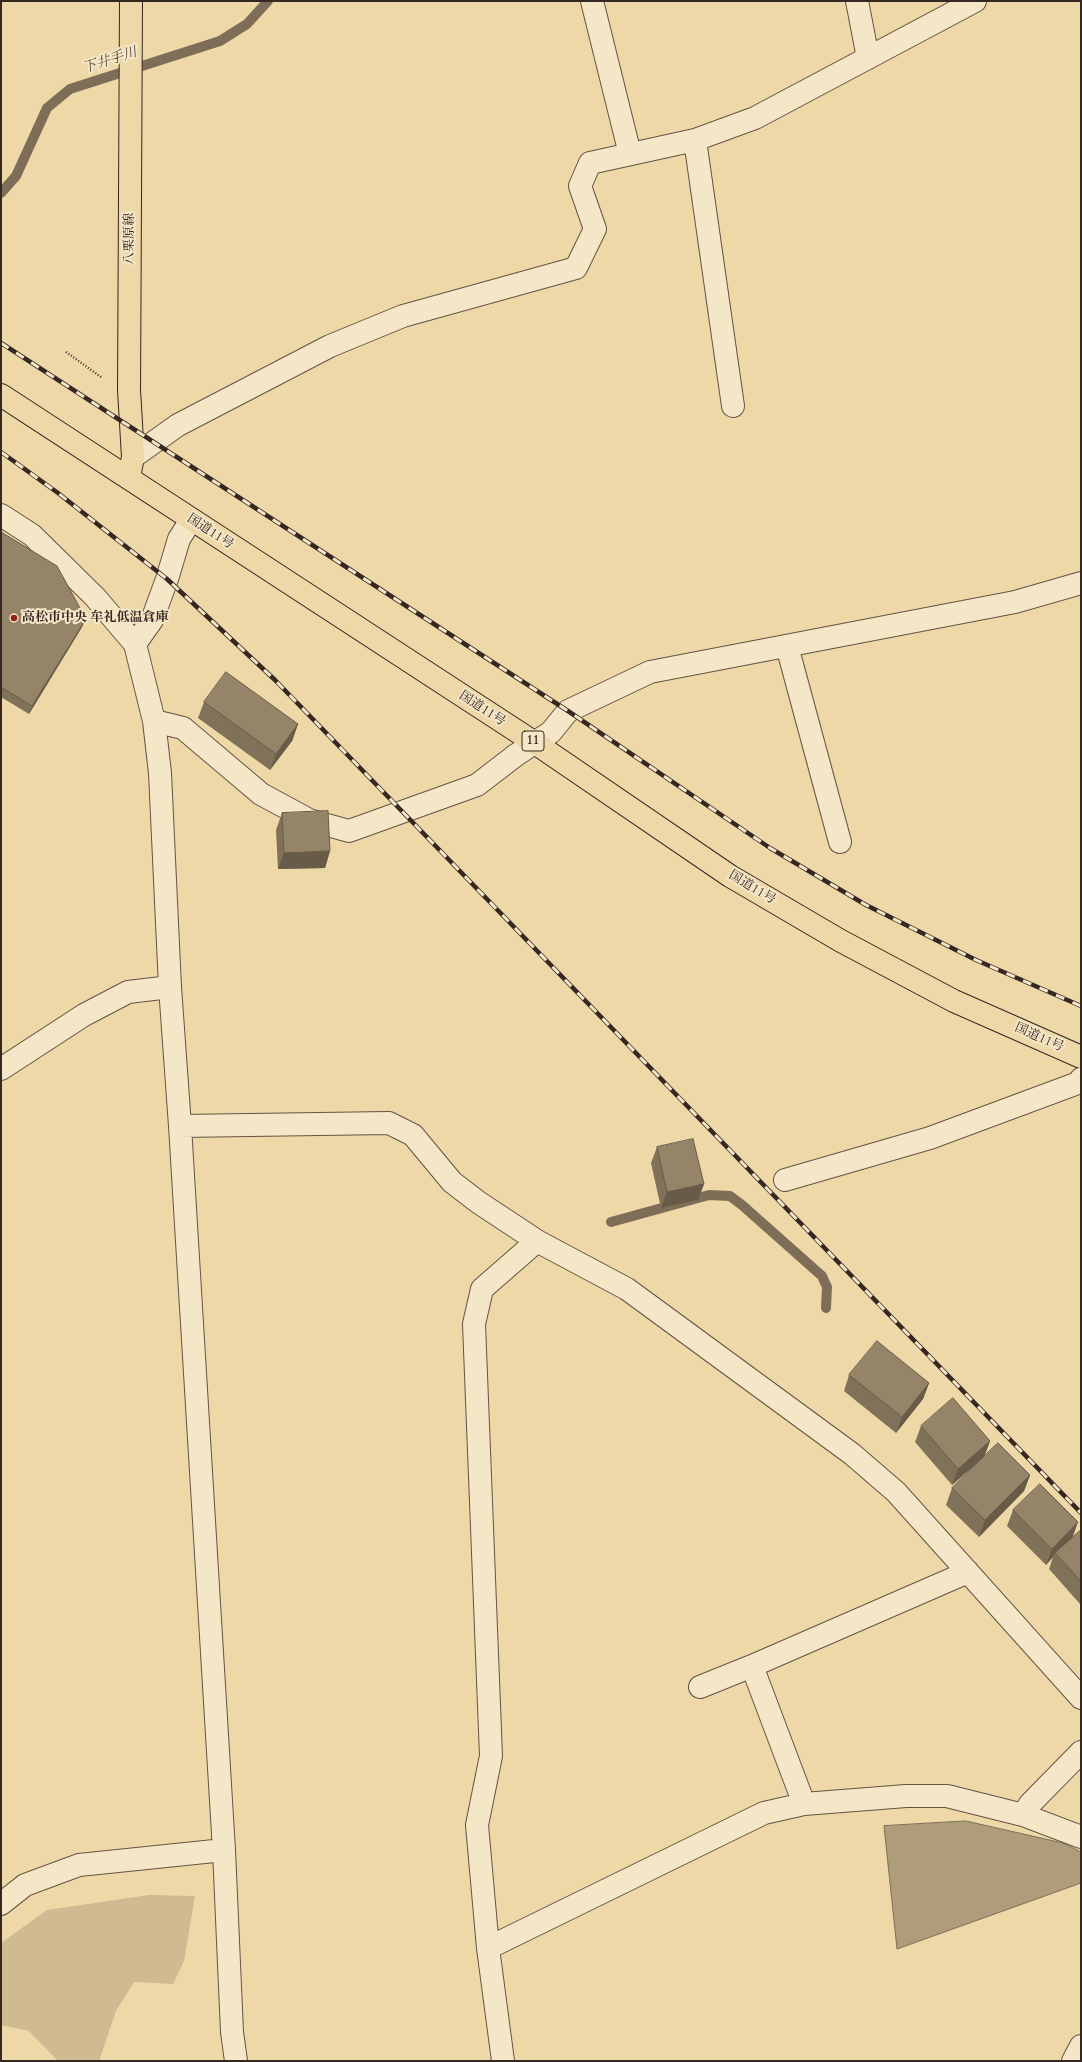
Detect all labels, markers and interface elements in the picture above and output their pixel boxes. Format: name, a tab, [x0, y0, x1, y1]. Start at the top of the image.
water label: 下井手川	[81, 44, 139, 78]
street label: 八栗原線	[122, 213, 138, 265]
street label: 国道11号	[184, 511, 236, 553]
place label: 高松市中央 牟礼低温倉庫	[22, 610, 168, 626]
marker: 高松市中央 牟礼低温倉庫	[9, 613, 19, 623]
street label: 国道11号	[456, 688, 508, 730]
road number: 11	[522, 731, 544, 751]
street label: 国道11号	[726, 868, 778, 908]
street label: 国道11号	[1012, 1020, 1066, 1056]

